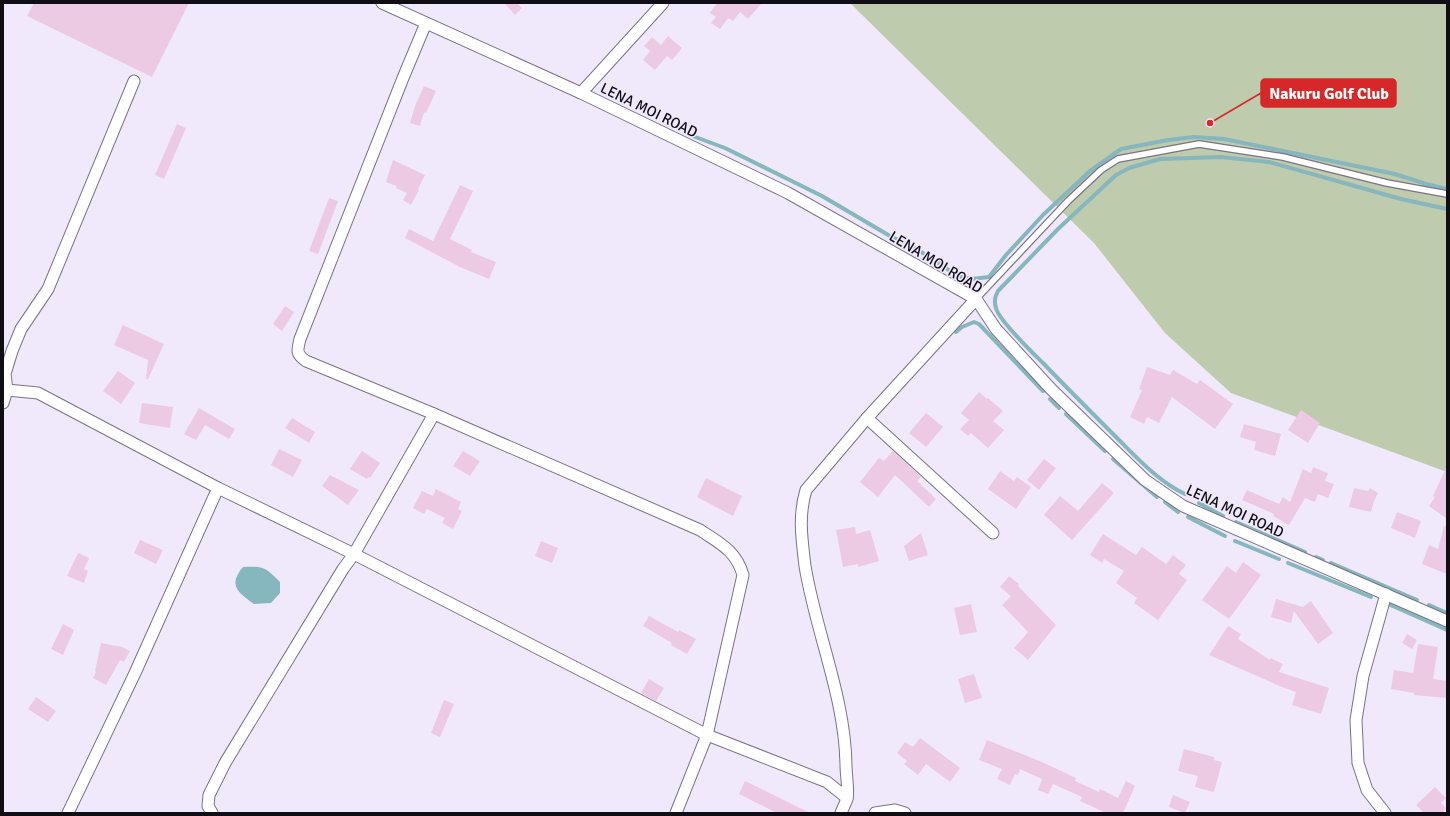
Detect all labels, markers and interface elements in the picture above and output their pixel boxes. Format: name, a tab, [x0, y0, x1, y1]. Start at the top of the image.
street label: LENA MOI ROAD	[597, 79, 701, 141]
callout: Nakuru Golf Club	[1261, 79, 1396, 107]
text: Nakuru Golf Club	[1269, 84, 1389, 104]
street label: LENA MOI ROAD	[886, 227, 986, 297]
street label: LENA MOI ROAD	[1183, 480, 1287, 542]

